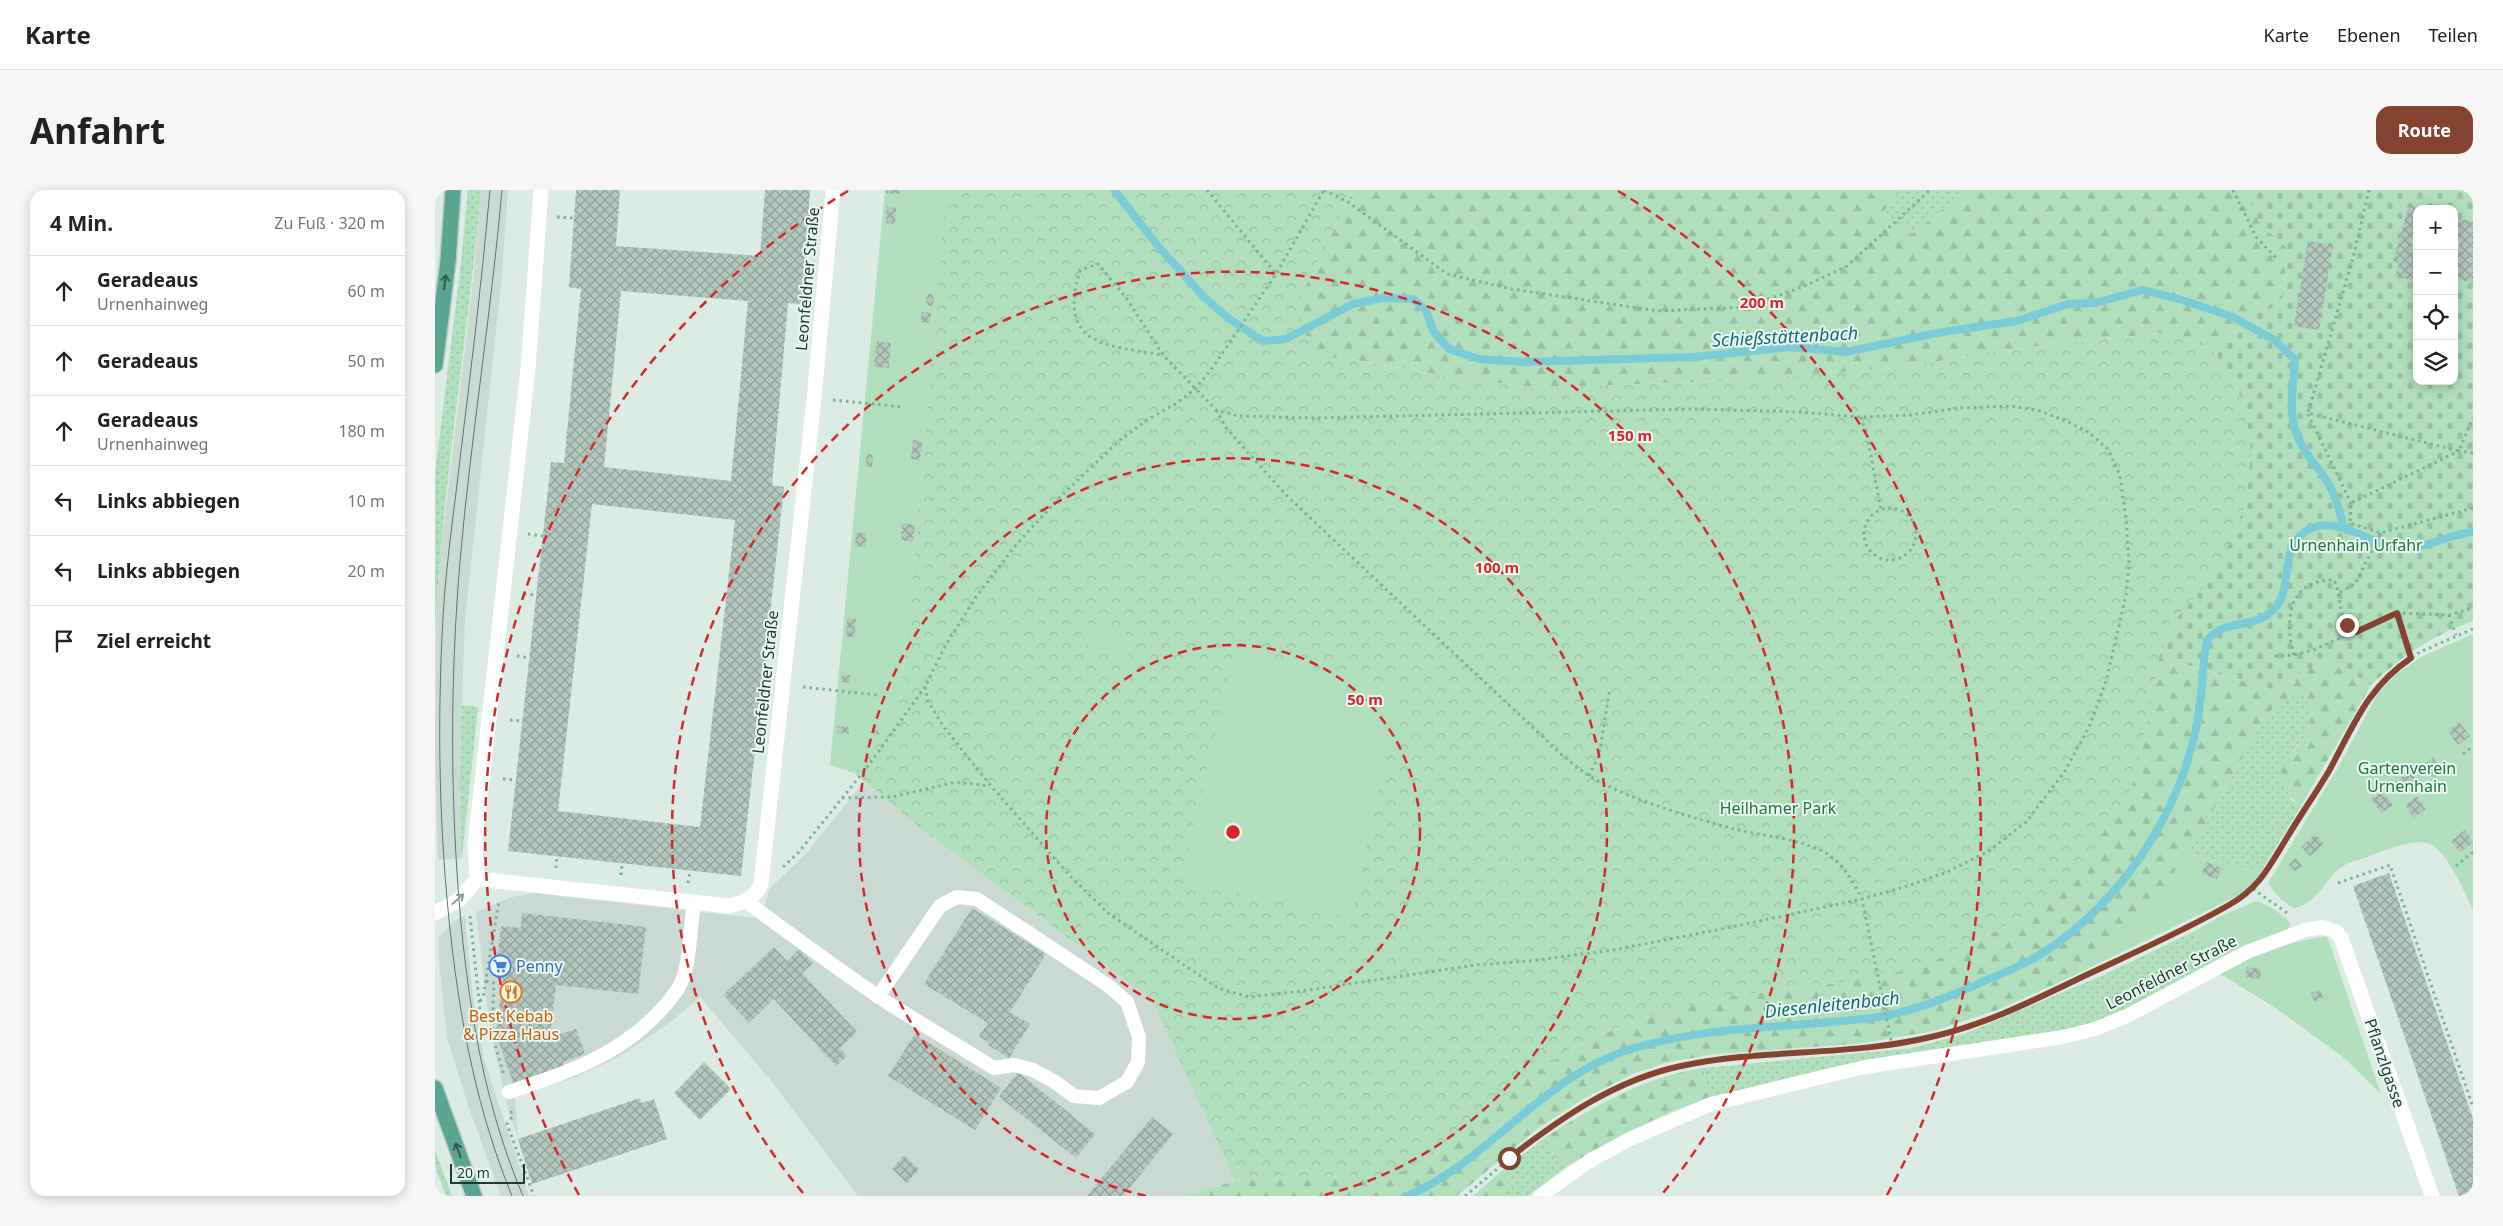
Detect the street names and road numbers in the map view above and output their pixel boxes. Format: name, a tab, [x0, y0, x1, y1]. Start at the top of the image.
street label: Leonfeldner Straße	[790, 206, 824, 352]
street label: Leonfeldner Straße	[747, 609, 783, 755]
street label: Leonfeldner Straße	[2102, 929, 2240, 1015]
street label: Pflanzlgasse	[2359, 1015, 2411, 1111]

